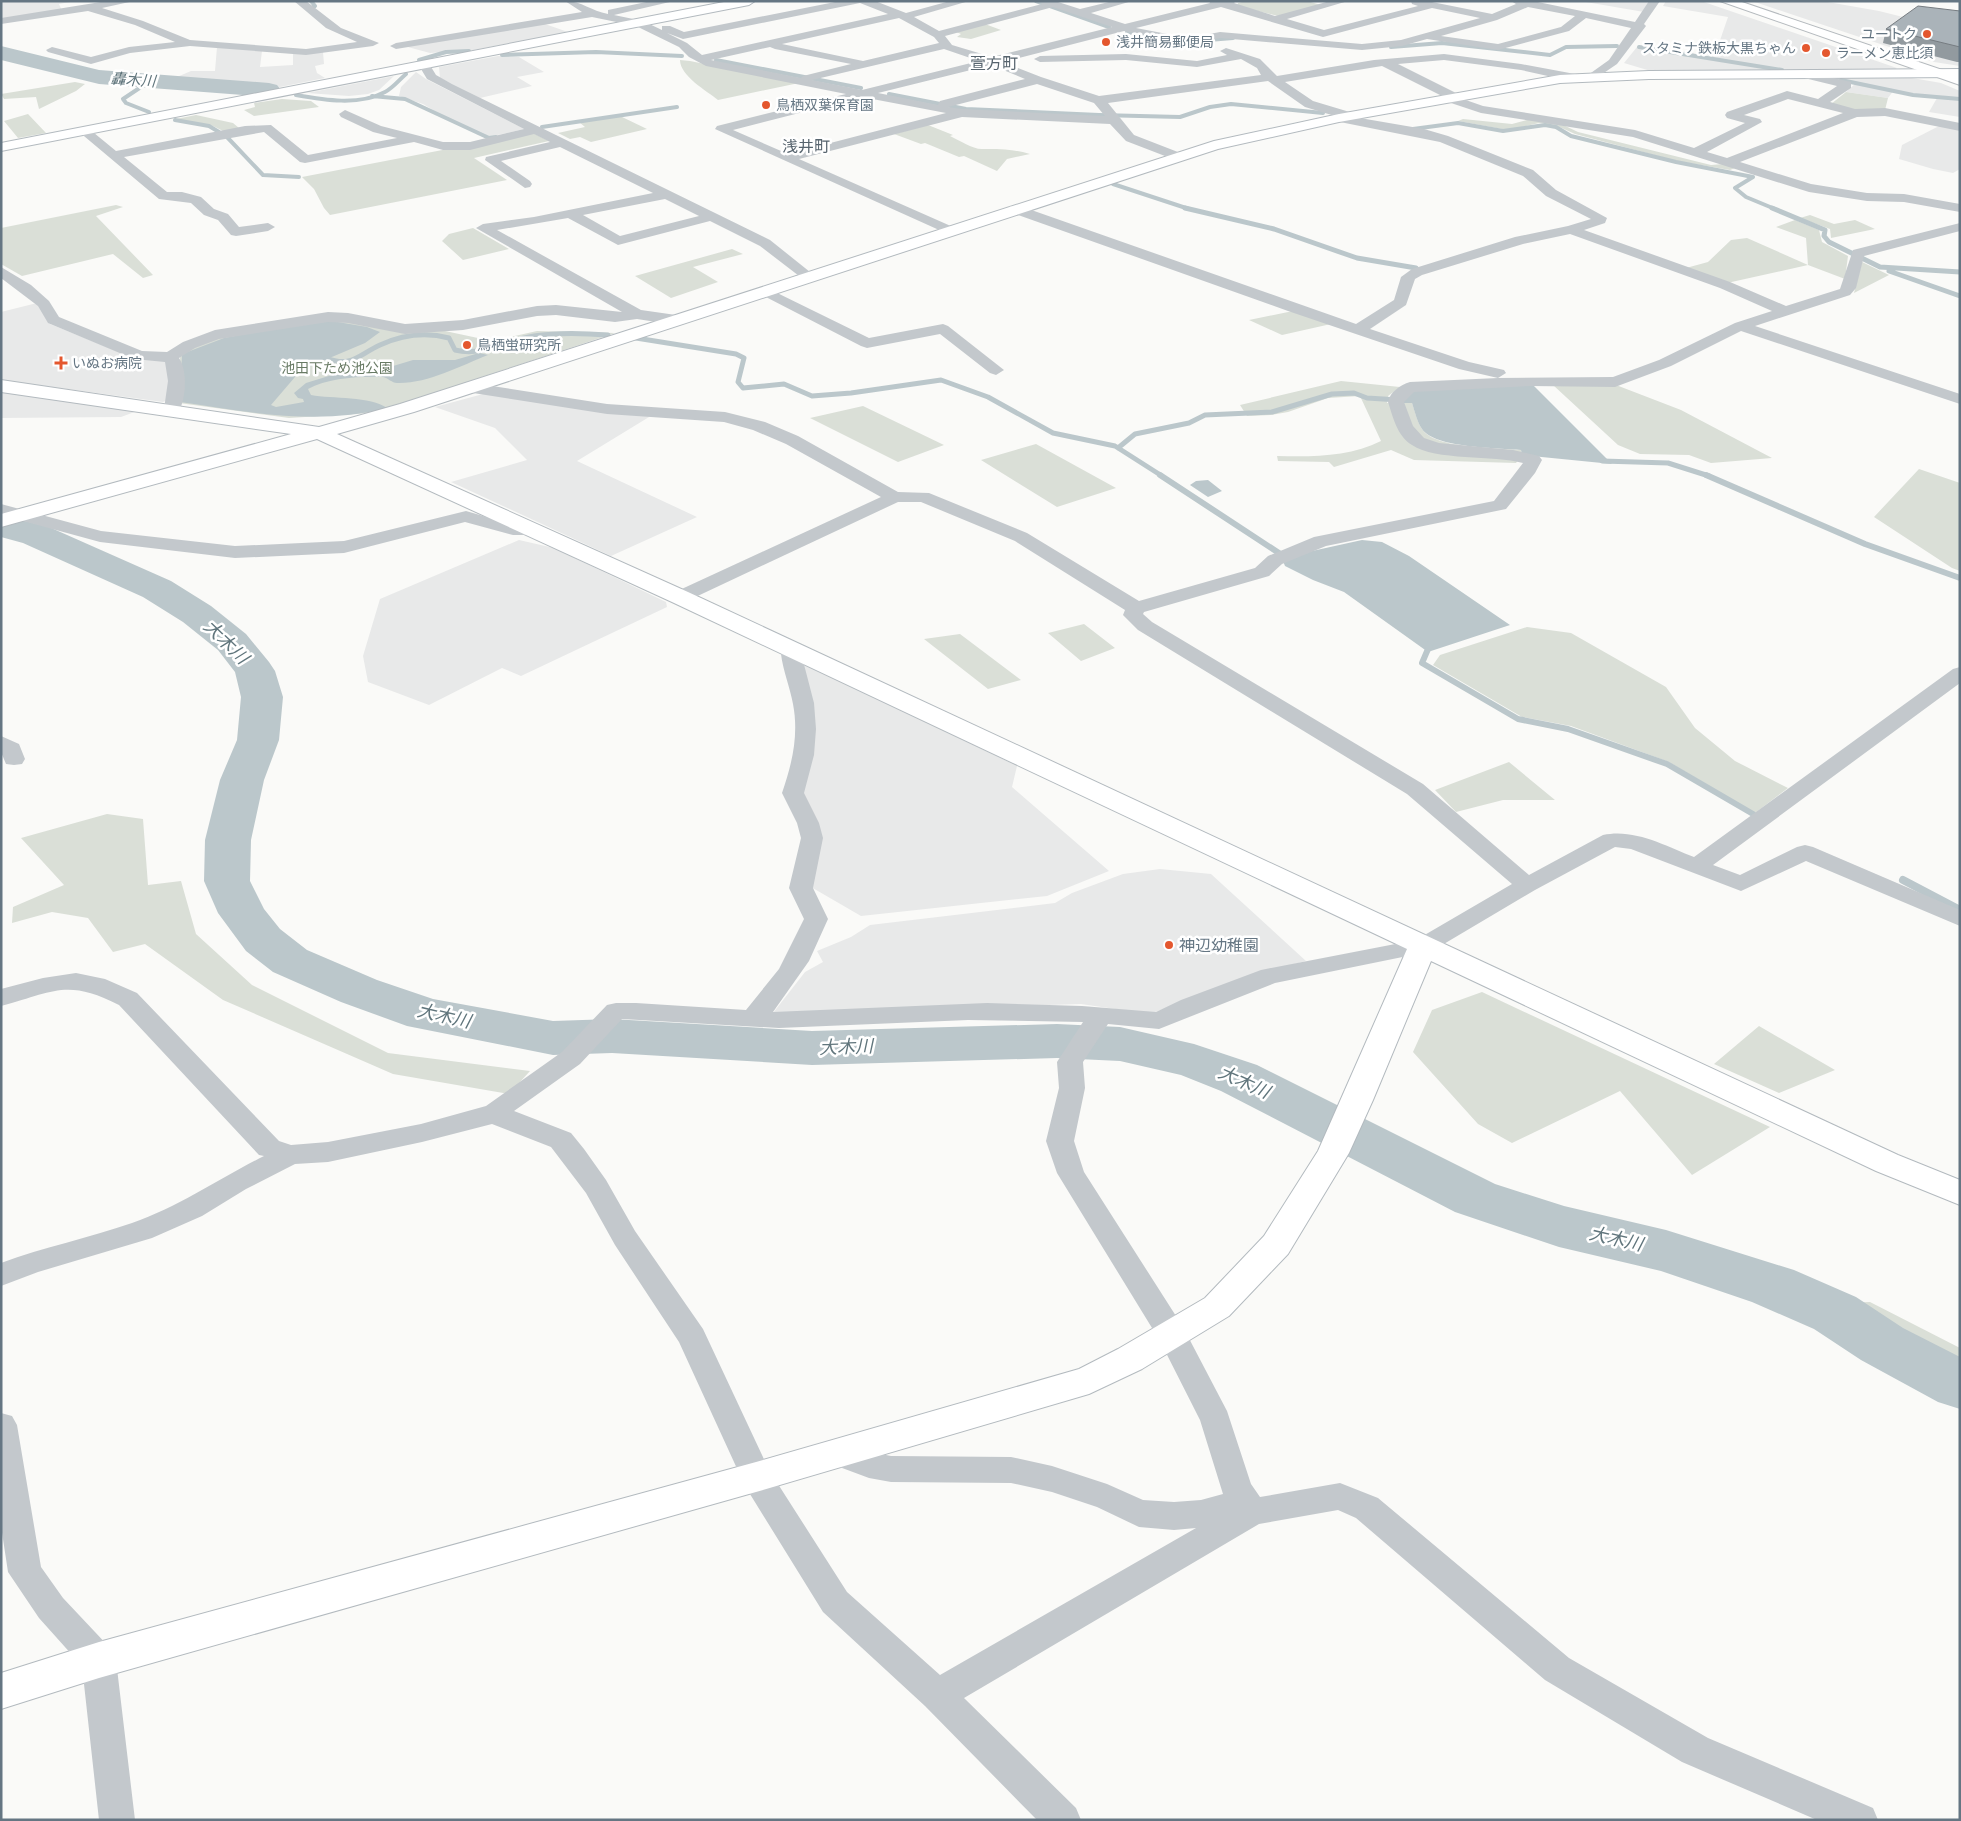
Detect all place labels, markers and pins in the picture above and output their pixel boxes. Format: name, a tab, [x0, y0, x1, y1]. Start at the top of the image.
place label: ユートク	[1861, 25, 1917, 43]
marker: ユートク	[1921, 28, 1933, 40]
place label: 浅井簡易郵便局	[1116, 33, 1214, 51]
marker: 浅井簡易郵便局	[1100, 36, 1112, 48]
place label: スタミナ鉄板大黒ちゃん	[1642, 39, 1796, 57]
marker: スタミナ鉄板大黒ちゃん	[1800, 42, 1812, 54]
place label: ラーメン恵比須	[1836, 44, 1933, 62]
marker: ラーメン恵比須	[1820, 47, 1832, 59]
place label: 鳥栖双葉保育園	[776, 96, 874, 114]
marker: 鳥栖双葉保育園	[760, 99, 772, 111]
place label: 鳥栖蛍研究所	[477, 336, 561, 354]
marker: 鳥栖蛍研究所	[461, 339, 473, 351]
place label: いぬお病院	[72, 354, 142, 372]
marker: いぬお病院	[54, 356, 68, 370]
place label: 神辺幼稚園	[1179, 935, 1259, 955]
marker: 神辺幼稚園	[1163, 939, 1175, 951]

